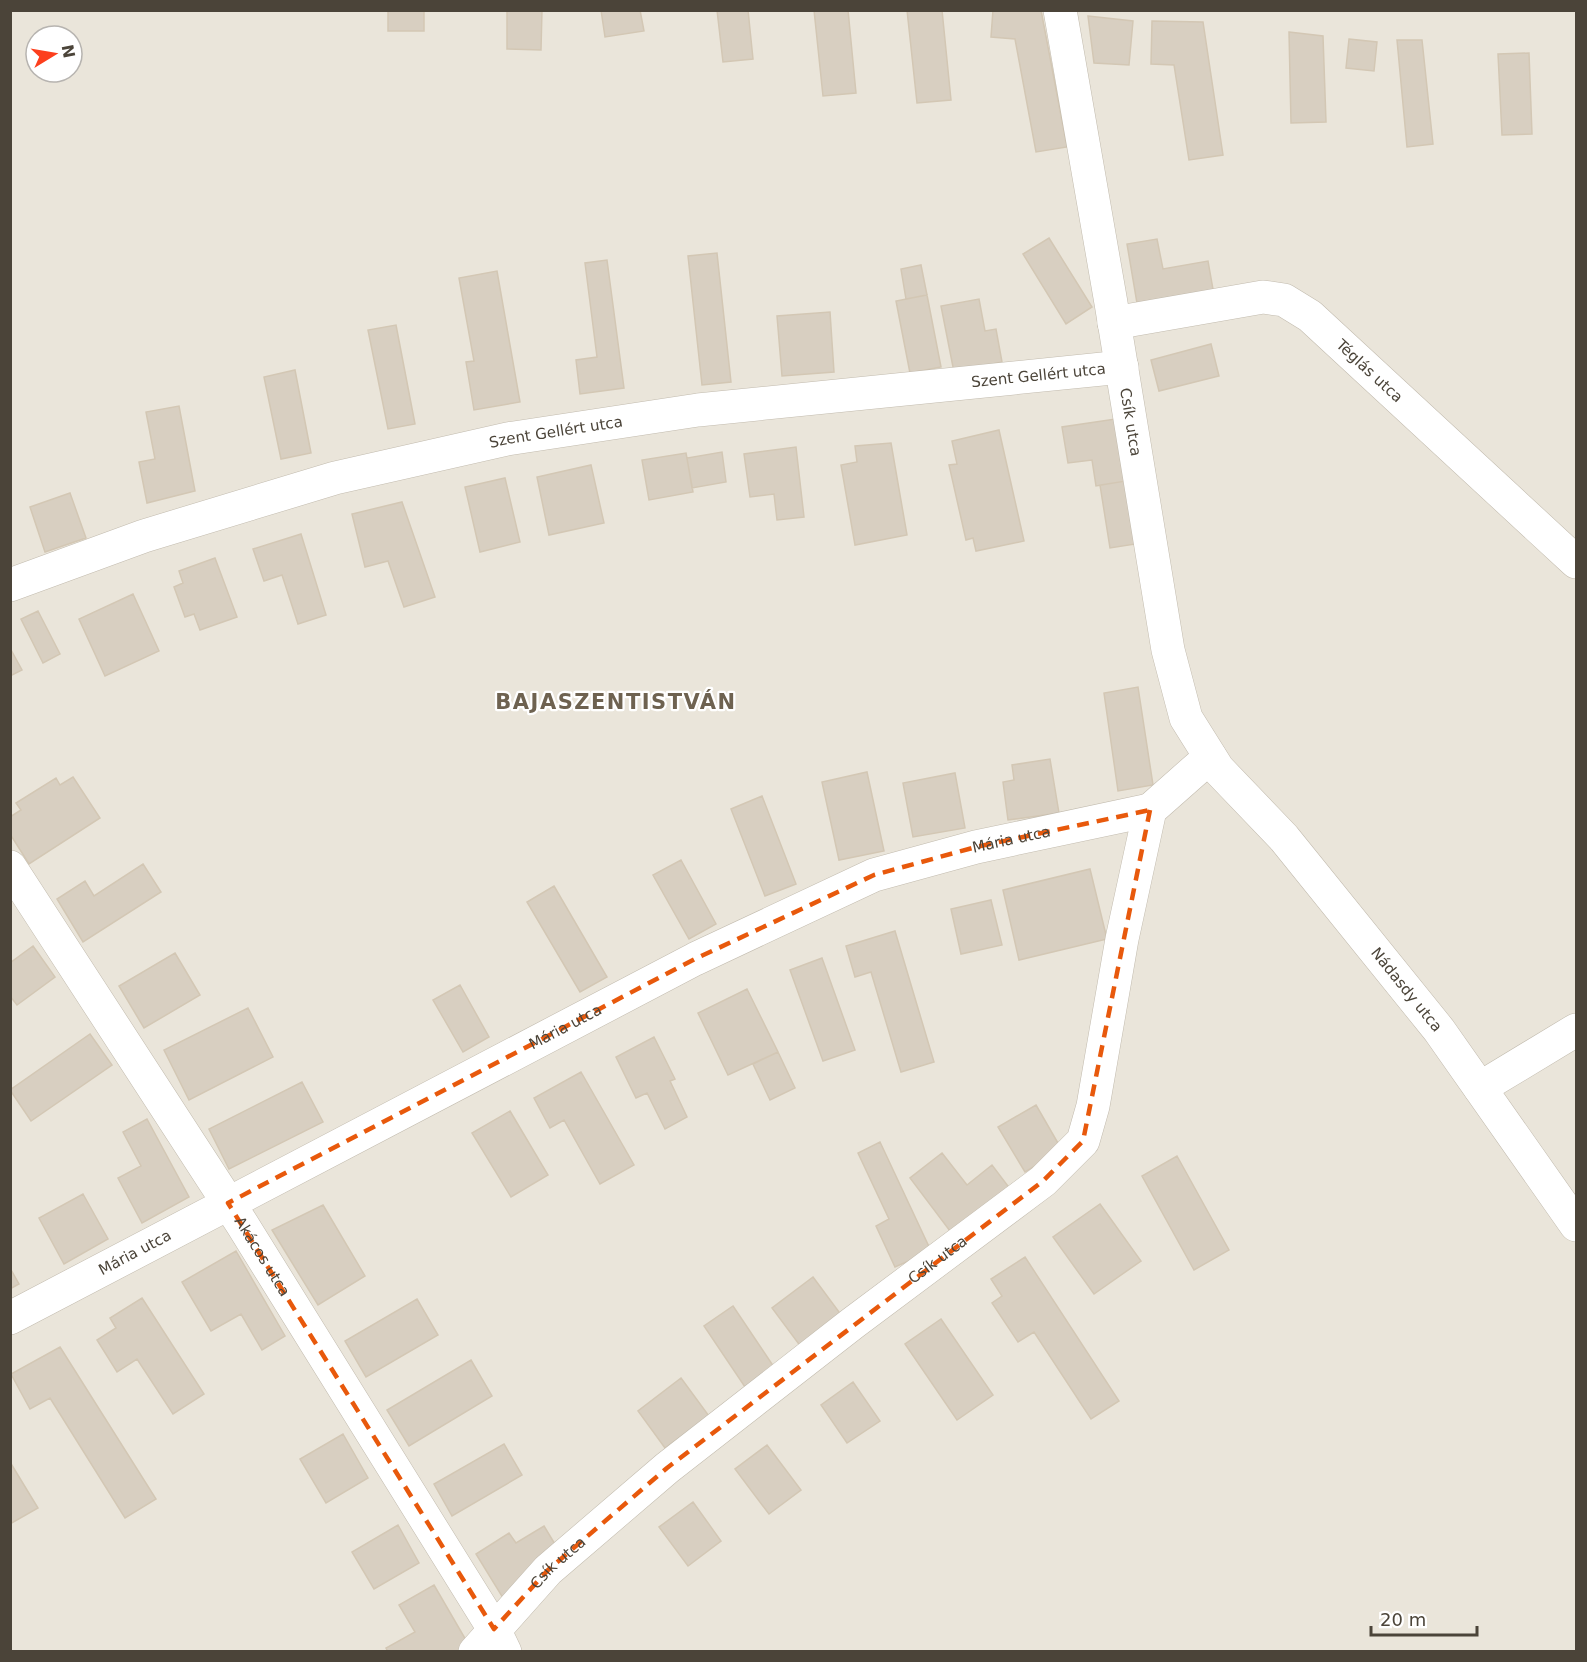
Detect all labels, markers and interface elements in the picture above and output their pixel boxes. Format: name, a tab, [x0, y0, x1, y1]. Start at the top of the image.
north arrow	[24, 24, 84, 84]
text: N	[58, 43, 79, 60]
street label: Téglás utca	[1332, 335, 1407, 406]
street label: Szent Gellért utca	[970, 360, 1106, 391]
street label: Csík utca	[1116, 387, 1145, 457]
street label: Szent Gellért utca	[487, 413, 624, 452]
district label: BAJASZENTISTVÁN	[495, 689, 737, 714]
street label: Mária utca	[971, 822, 1052, 857]
street label: Nádasdy utca	[1367, 944, 1446, 1035]
street label: Mária utca	[526, 1001, 605, 1053]
street label: Akácos utca	[231, 1213, 294, 1300]
street label: Mária utca	[96, 1226, 174, 1279]
street label: Csík utca	[905, 1232, 971, 1288]
street label: Csík utca	[527, 1533, 589, 1593]
scale bar	[1371, 1599, 1478, 1637]
text: 20 m	[1380, 1609, 1426, 1630]

